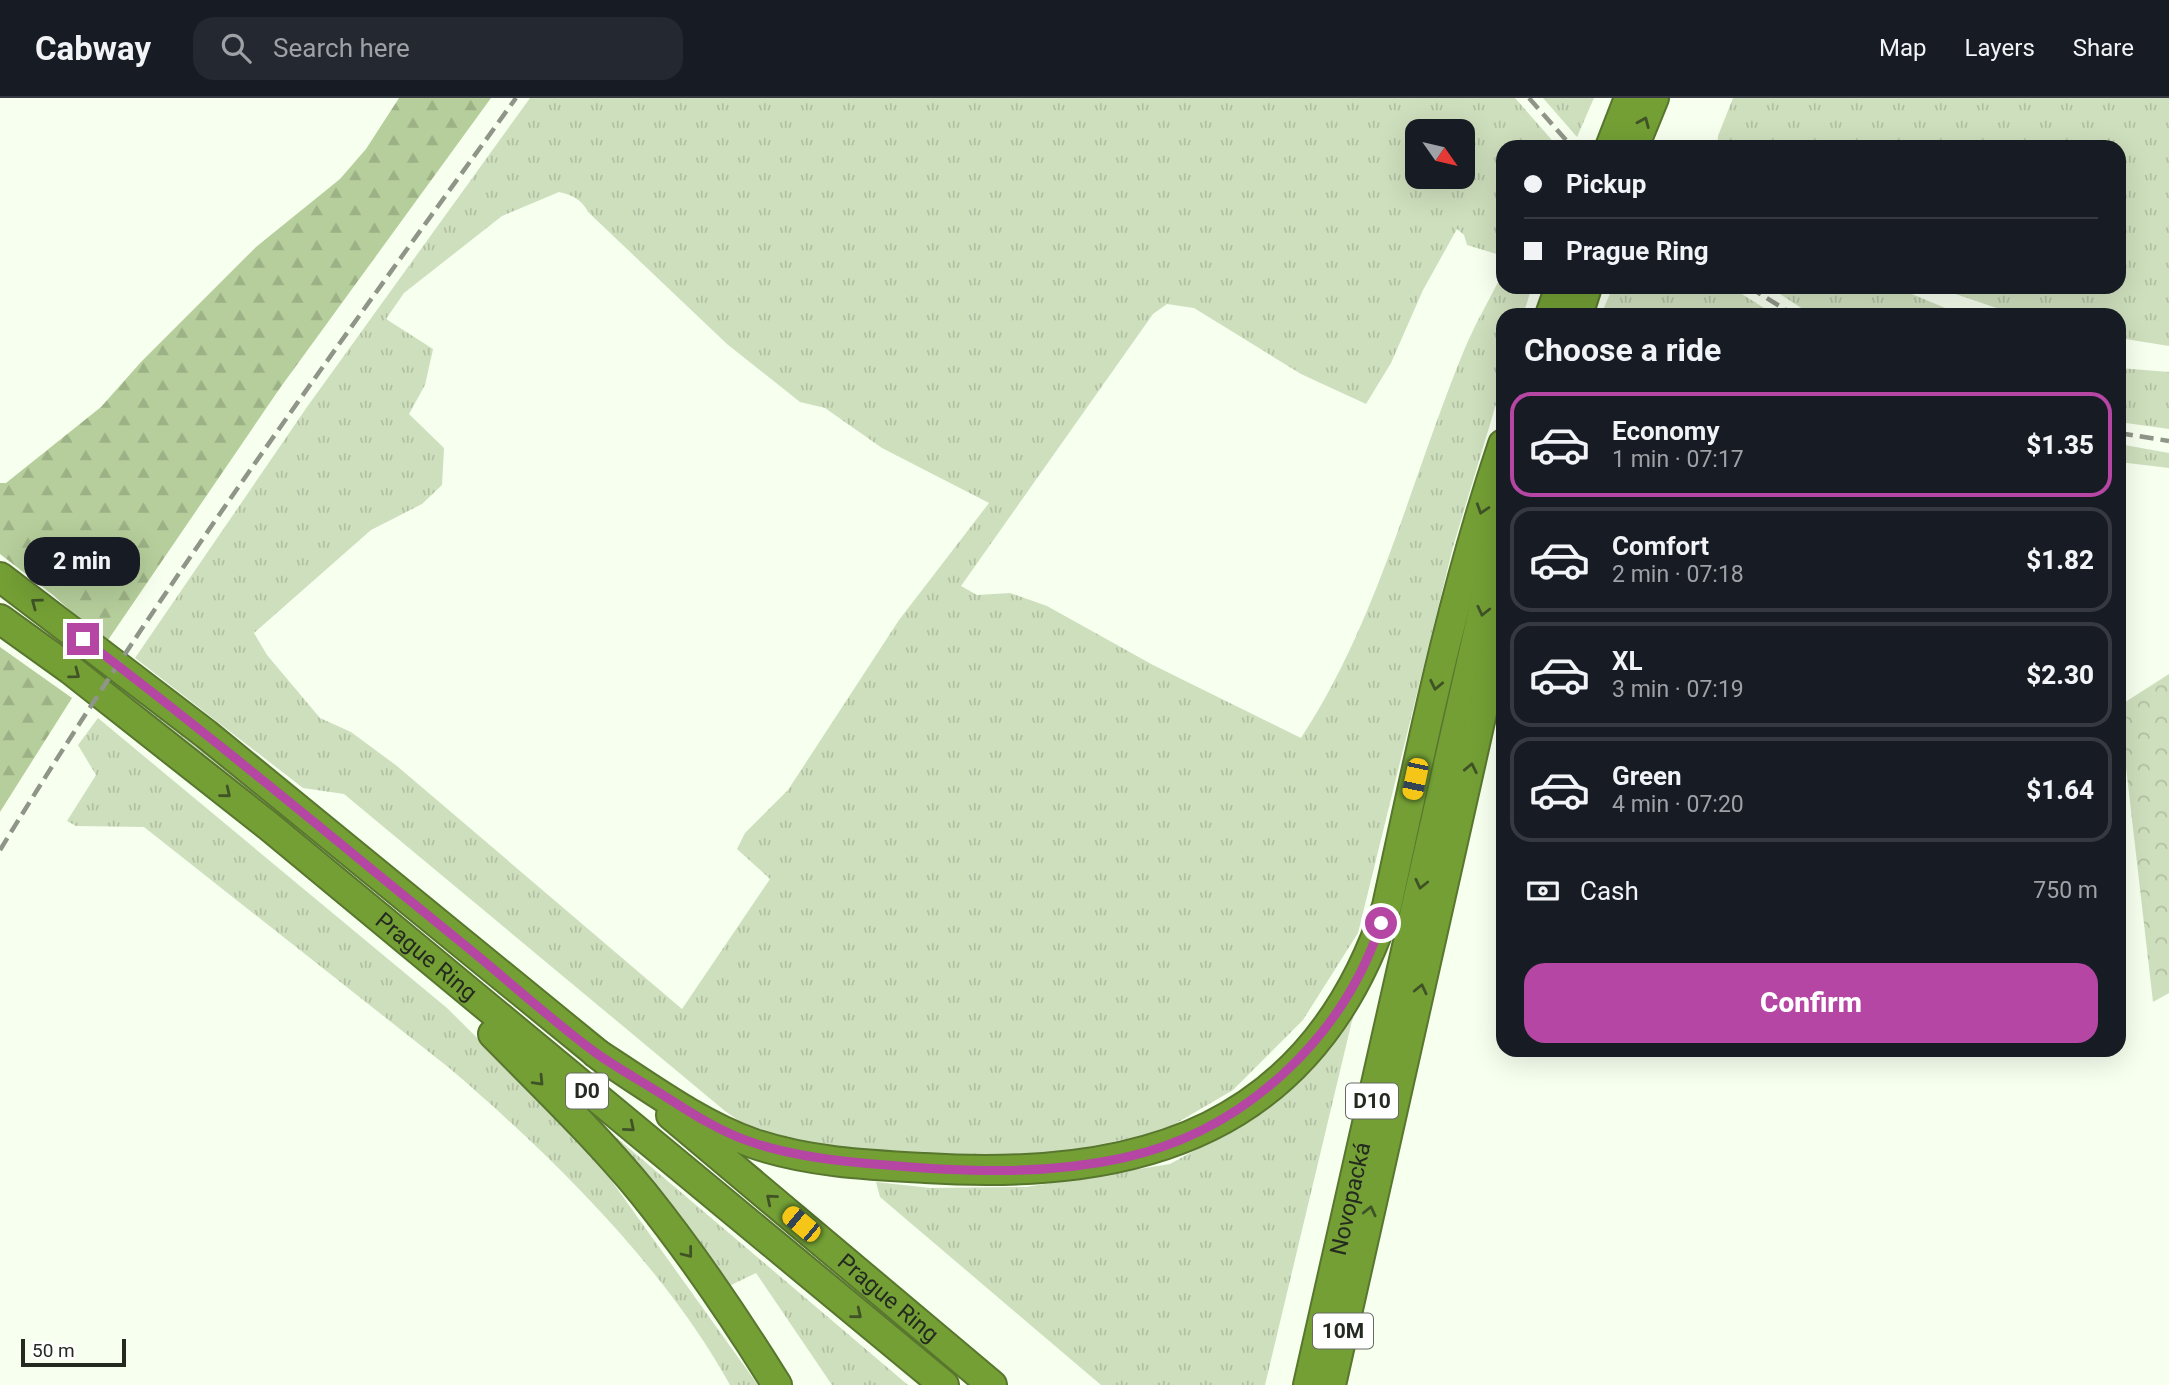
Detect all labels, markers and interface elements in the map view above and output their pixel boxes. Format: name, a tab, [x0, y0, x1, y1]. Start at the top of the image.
search box	[193, 17, 683, 80]
text: Cabway	[35, 29, 151, 68]
icon: search	[217, 29, 255, 67]
text: Search here	[273, 33, 410, 63]
text: Map	[1879, 34, 1927, 62]
text: Layers	[1965, 34, 2035, 62]
text: Share	[2073, 34, 2134, 62]
one-way arrow	[1636, 117, 1650, 130]
north arrow	[1405, 119, 1475, 189]
map controls	[1405, 119, 1475, 189]
text: Pickup	[1566, 169, 1646, 199]
text: Prague Ring	[1566, 236, 1709, 266]
text: Choose a ride	[1524, 331, 1721, 369]
icon: car	[1528, 413, 1591, 476]
text: Economy	[1612, 416, 1719, 446]
text: $1.35	[2026, 430, 2094, 460]
text: 1 min · 07:17	[1612, 446, 1744, 473]
one-way arrow	[1475, 502, 1490, 514]
icon: car	[1528, 528, 1591, 591]
text: Comfort	[1612, 531, 1709, 561]
callout: 2 min	[25, 538, 141, 587]
text: $1.82	[2026, 545, 2094, 575]
text: 2 min	[53, 548, 111, 575]
text: 2 min · 07:18	[1612, 561, 1744, 588]
one-way arrow	[31, 599, 44, 612]
one-way arrow	[1476, 605, 1491, 617]
route end	[67, 623, 99, 655]
icon: car	[1528, 643, 1591, 706]
text: XL	[1612, 646, 1643, 676]
text: $2.30	[2026, 660, 2094, 690]
one-way arrow	[67, 665, 80, 678]
text: 3 min · 07:19	[1612, 676, 1744, 703]
one-way arrow	[1429, 679, 1444, 691]
car	[1401, 756, 1430, 802]
icon: car	[1528, 758, 1591, 821]
text: Green	[1612, 761, 1682, 791]
one-way arrow	[1462, 762, 1477, 774]
text: $1.64	[2026, 775, 2094, 805]
one-way arrow	[219, 784, 231, 797]
text: 4 min · 07:20	[1612, 791, 1744, 818]
icon: cash	[1524, 872, 1562, 910]
text: Cash	[1580, 876, 1639, 906]
text: 750 m	[2033, 877, 2098, 904]
one-way arrow	[1415, 878, 1429, 890]
street label: Prague Ring	[370, 907, 483, 1006]
route start	[1365, 907, 1397, 939]
button: Confirm	[1524, 963, 2098, 1043]
one-way arrow	[1412, 984, 1427, 996]
one-way arrow	[531, 1073, 543, 1085]
road number: D0	[566, 1074, 608, 1108]
road number: D10	[1346, 1084, 1398, 1118]
one-way arrow	[621, 1119, 634, 1131]
street label: Novopacká	[1324, 1140, 1376, 1258]
one-way arrow	[766, 1195, 779, 1207]
car	[779, 1202, 824, 1246]
one-way arrow	[1362, 1205, 1377, 1217]
one-way arrow	[680, 1245, 692, 1257]
street label: Prague Ring	[832, 1248, 944, 1348]
one-way arrow	[849, 1306, 862, 1318]
road number: 10M	[1313, 1314, 1373, 1348]
scale bar	[21, 1336, 126, 1368]
text: 50 m	[32, 1339, 75, 1362]

